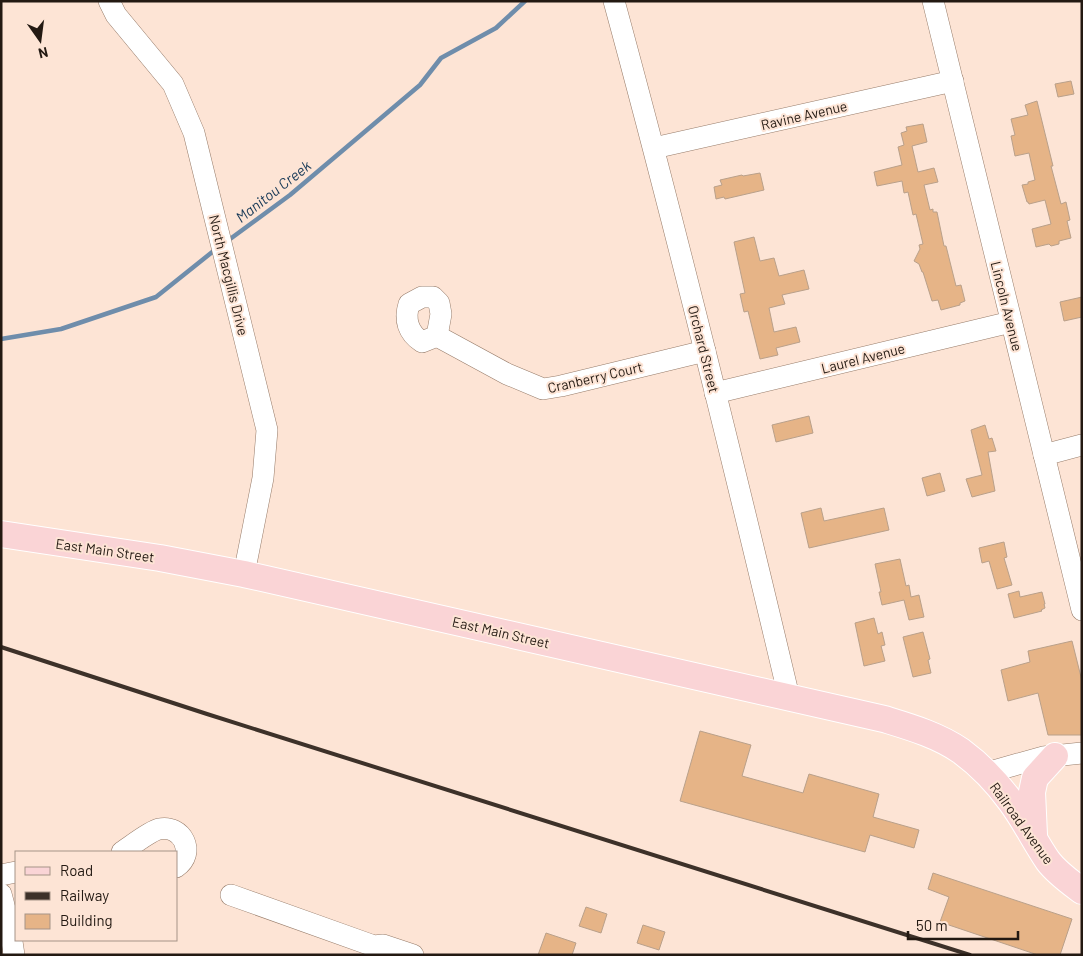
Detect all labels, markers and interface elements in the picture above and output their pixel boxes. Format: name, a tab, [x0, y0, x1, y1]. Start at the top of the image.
north arrow	[15, 15, 65, 65]
text: N	[37, 44, 50, 62]
street label: Ravine Avenue	[759, 97, 849, 133]
water label: Manitou Creek	[232, 156, 315, 226]
street label: North Macgillis Drive	[206, 213, 252, 337]
street label: Lincoln Avenue	[988, 259, 1026, 353]
street label: Orchard Street	[685, 304, 723, 394]
street label: Laurel Avenue	[819, 339, 907, 377]
street label: Cranberry Court	[546, 358, 644, 396]
street label: East Main Street	[55, 535, 155, 565]
street label: East Main Street	[451, 613, 551, 651]
street label: Railroad Avenue	[987, 779, 1057, 867]
legend	[15, 851, 178, 941]
text: Road	[60, 861, 93, 879]
text: Railway	[60, 886, 109, 904]
scale bar	[908, 908, 1018, 940]
text: Building	[60, 911, 113, 929]
text: 50 m	[916, 916, 948, 934]

